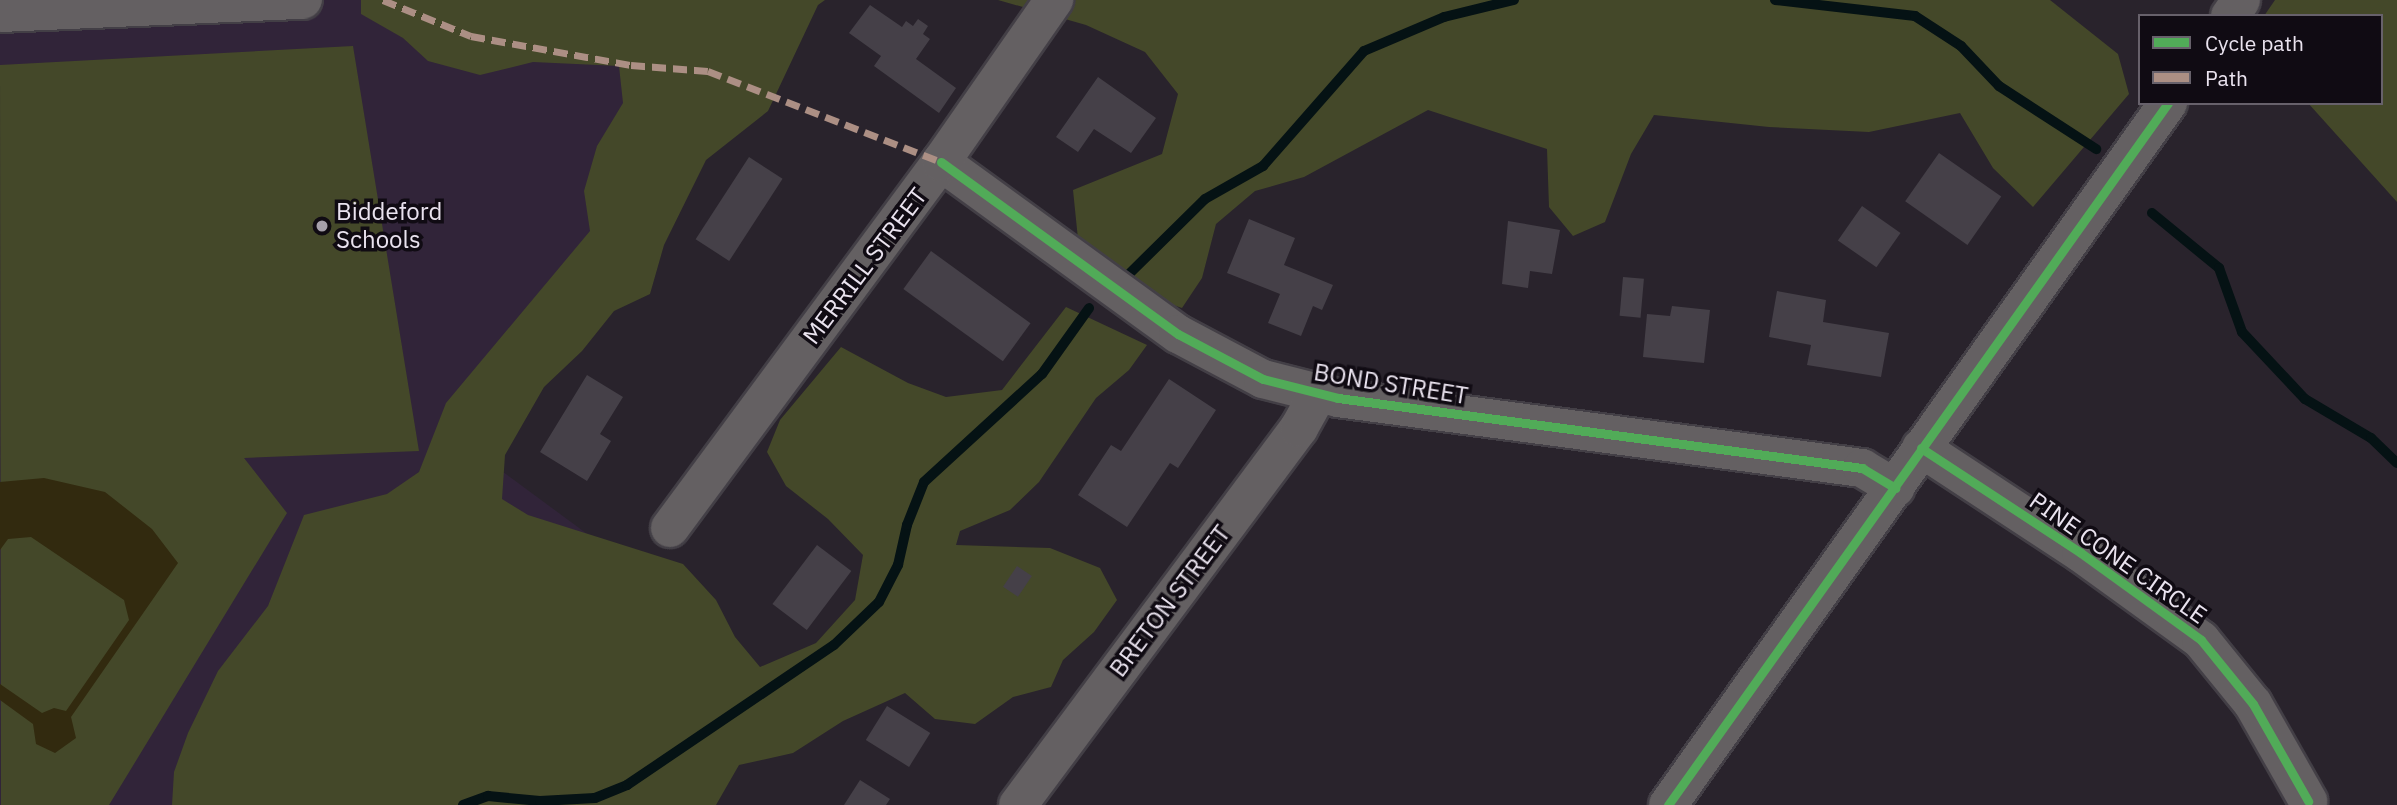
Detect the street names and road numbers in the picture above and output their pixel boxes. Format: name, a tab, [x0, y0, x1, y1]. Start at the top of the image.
street label: MERRILL STREET	[797, 182, 933, 350]
street label: BOND STREET	[1312, 358, 1470, 410]
street label: PINE CONE CIRCLE	[2024, 486, 2212, 630]
street label: BRETON STREET	[1104, 520, 1236, 682]

